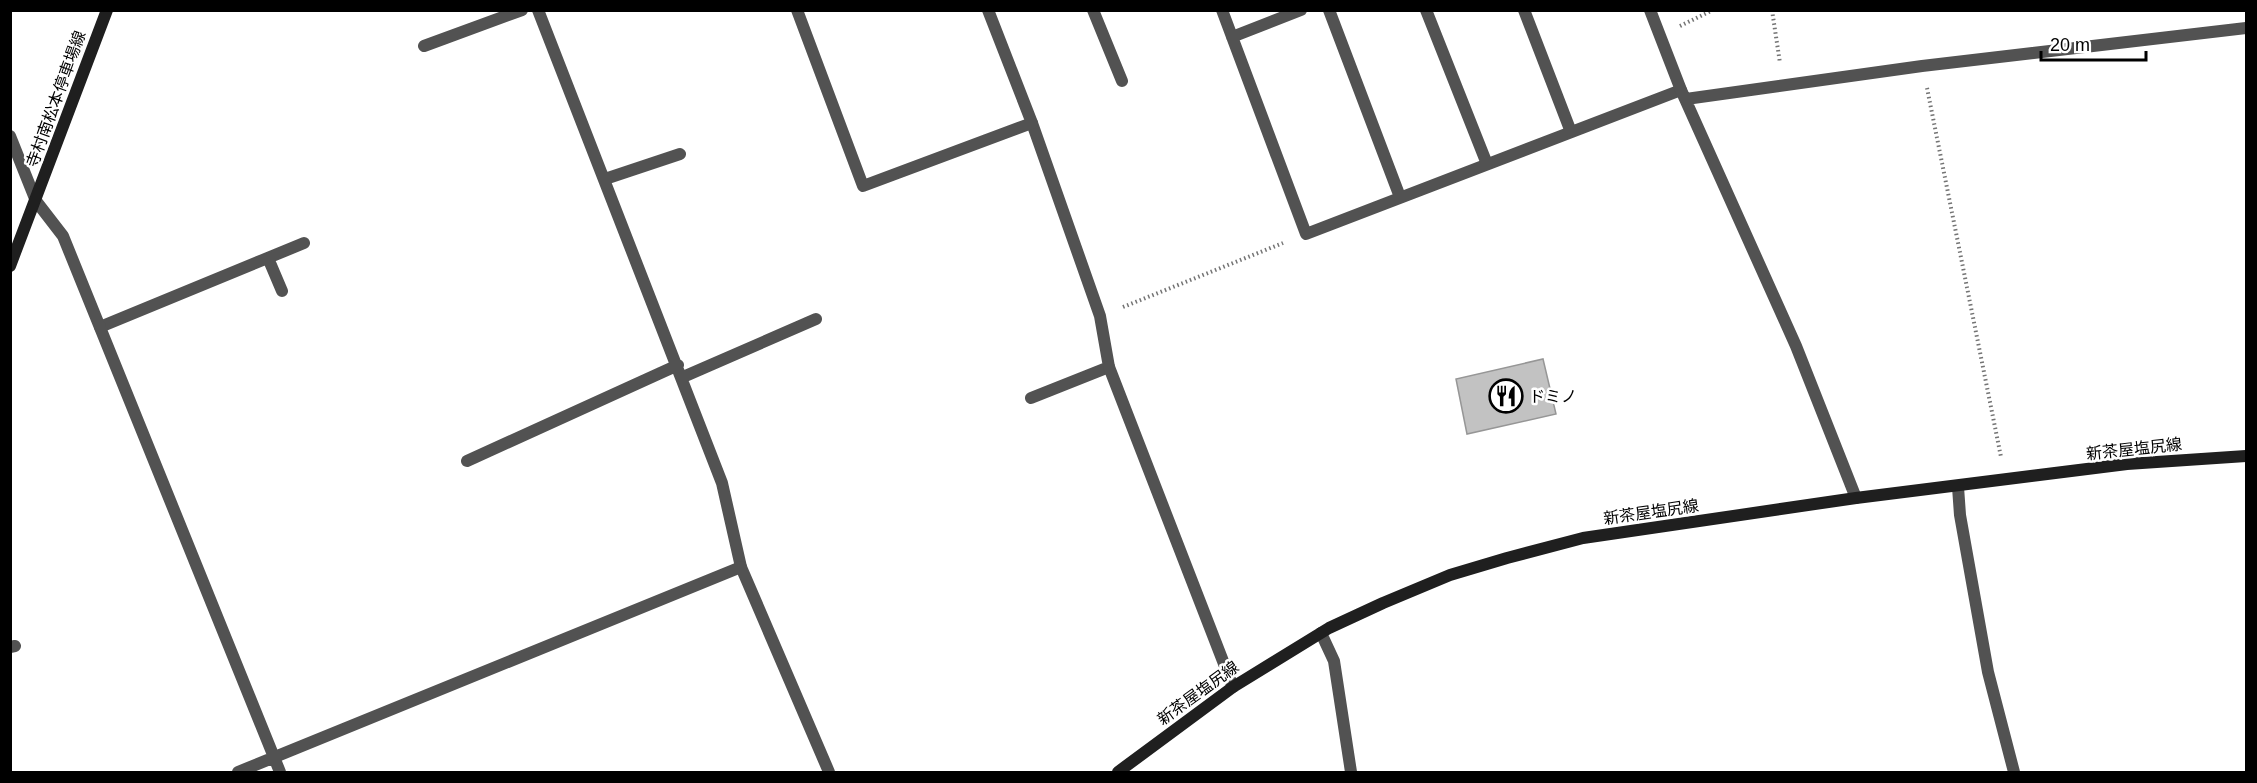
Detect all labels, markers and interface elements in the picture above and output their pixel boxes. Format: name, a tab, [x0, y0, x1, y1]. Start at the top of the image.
scale bar	[2041, 24, 2146, 62]
street label: 寺村南松本停車場線	[23, 28, 89, 170]
text: 20 m	[2050, 35, 2090, 55]
restaurant icon: ドミノ	[1488, 378, 1524, 414]
place label: ドミノ	[1529, 388, 1577, 405]
street label: 新茶屋塩尻線	[2085, 436, 2183, 462]
street label: 新茶屋塩尻線	[1602, 497, 1700, 527]
street label: 新茶屋塩尻線	[1154, 658, 1242, 728]

